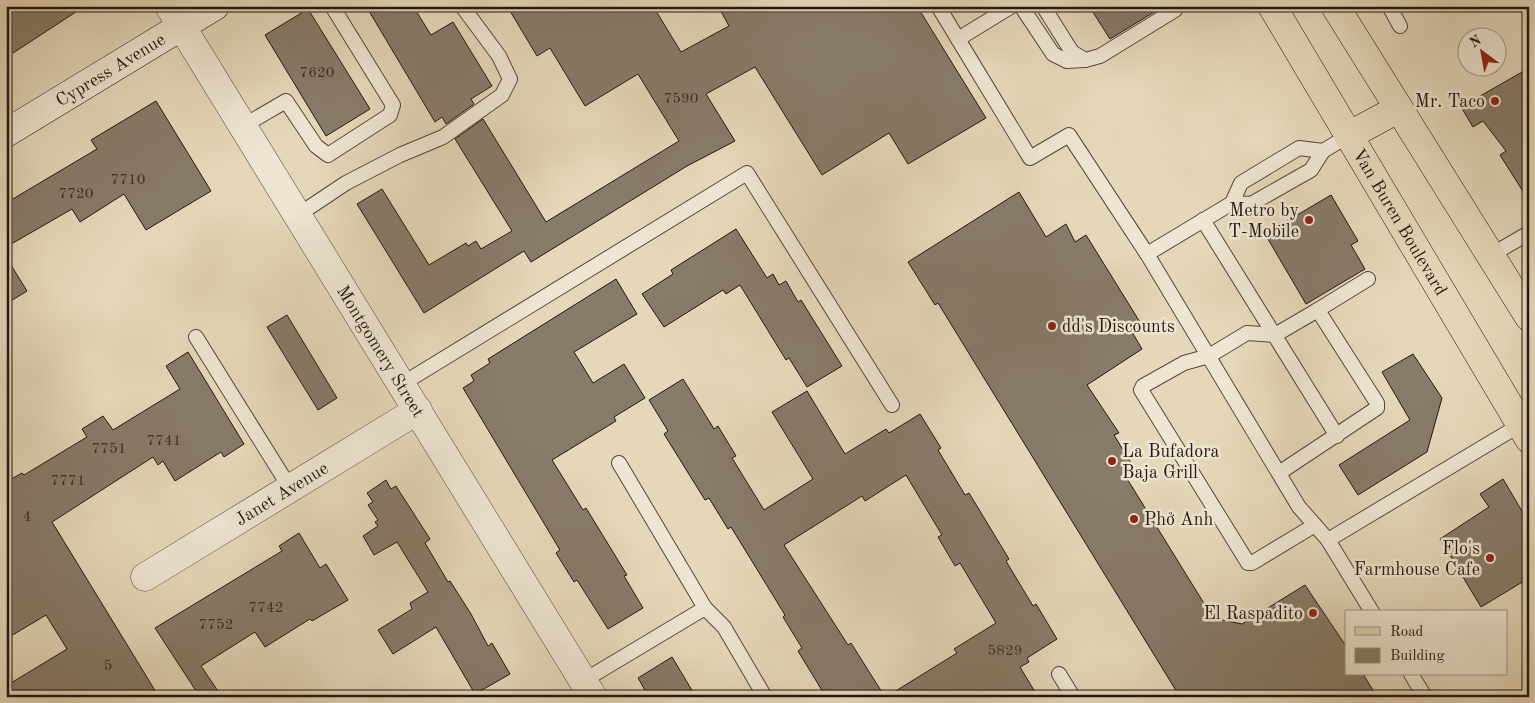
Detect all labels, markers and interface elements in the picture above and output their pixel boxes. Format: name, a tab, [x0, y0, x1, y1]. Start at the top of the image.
north arrow	[1458, 28, 1508, 78]
street label: Cypress Avenue	[53, 30, 169, 111]
text: N	[1467, 33, 1484, 51]
house number: 7620	[300, 66, 334, 81]
house number: 7590	[664, 92, 698, 107]
place label: Mr. Taco	[1415, 93, 1485, 111]
marker: Mr. Taco	[1489, 95, 1501, 107]
street label: Van Buren Boulevard	[1349, 146, 1450, 299]
house number: 7710	[111, 173, 145, 188]
house number: 7720	[59, 187, 93, 202]
place label: Metro by T-Mobile	[1228, 202, 1299, 241]
marker: Metro by T-Mobile	[1303, 214, 1315, 226]
street label: Montgomery Street	[333, 283, 427, 421]
place label: dd's Discounts	[1062, 318, 1175, 336]
marker: dd's Discounts	[1046, 320, 1058, 332]
house number: 7741	[147, 434, 181, 449]
house number: 7751	[92, 442, 126, 457]
place label: La Bufadora Baja Grill	[1122, 443, 1220, 482]
marker: La Bufadora Baja Grill	[1106, 455, 1118, 467]
street label: Janet Avenue	[232, 459, 332, 529]
house number: 7771	[51, 474, 85, 489]
house number: 4	[23, 510, 31, 525]
place label: Phở Anh	[1144, 511, 1213, 529]
marker: Phở Anh	[1128, 513, 1140, 525]
place label: Flo's Farmhouse Cafe	[1354, 540, 1480, 579]
marker: Flo's Farmhouse Cafe	[1484, 552, 1496, 564]
house number: 7742	[249, 601, 283, 616]
place label: El Raspadito	[1203, 605, 1303, 623]
marker: El Raspadito	[1307, 607, 1319, 619]
legend	[1345, 610, 1508, 676]
house number: 7752	[199, 618, 233, 633]
text: Road	[1390, 625, 1424, 640]
house number: 5829	[988, 644, 1022, 659]
text: Building	[1390, 649, 1445, 664]
house number: 5	[104, 659, 112, 674]

